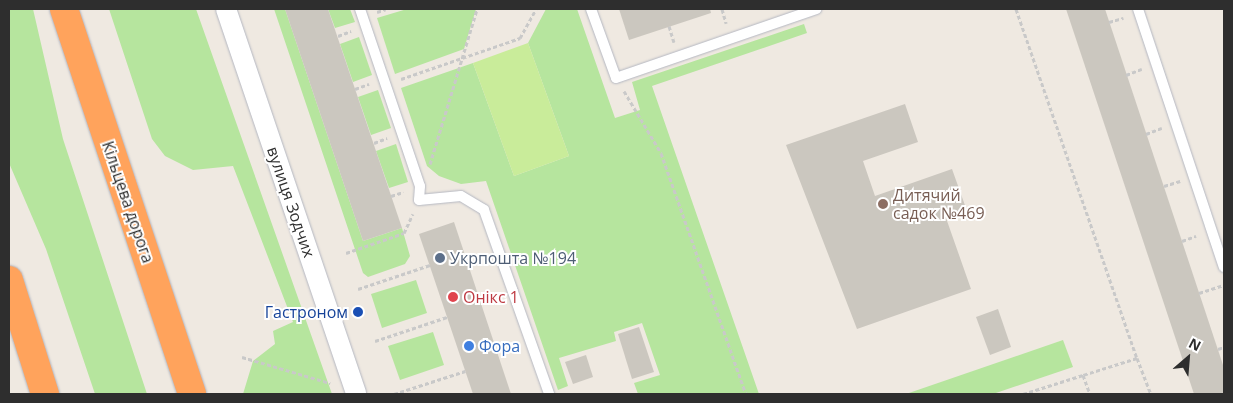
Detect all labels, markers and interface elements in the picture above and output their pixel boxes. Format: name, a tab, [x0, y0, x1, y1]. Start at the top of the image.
street label: Кільцева дорога	[98, 139, 158, 265]
street label: вулиця Зодчих	[263, 144, 319, 260]
place label: Дитячий садок №469	[893, 185, 985, 223]
marker: Дитячий садок №469	[877, 198, 889, 210]
place label: Укрпошта №194	[450, 248, 576, 268]
marker: Укрпошта №194	[434, 252, 446, 264]
place label: Онікс 1	[463, 287, 519, 307]
marker: Онікс 1	[447, 291, 459, 303]
place label: Гастроном	[265, 302, 348, 322]
marker: Гастроном	[352, 306, 364, 318]
north arrow	[1163, 333, 1213, 383]
text: N	[1186, 333, 1204, 355]
place label: Фора	[479, 336, 520, 356]
marker: Фора	[463, 340, 475, 352]

